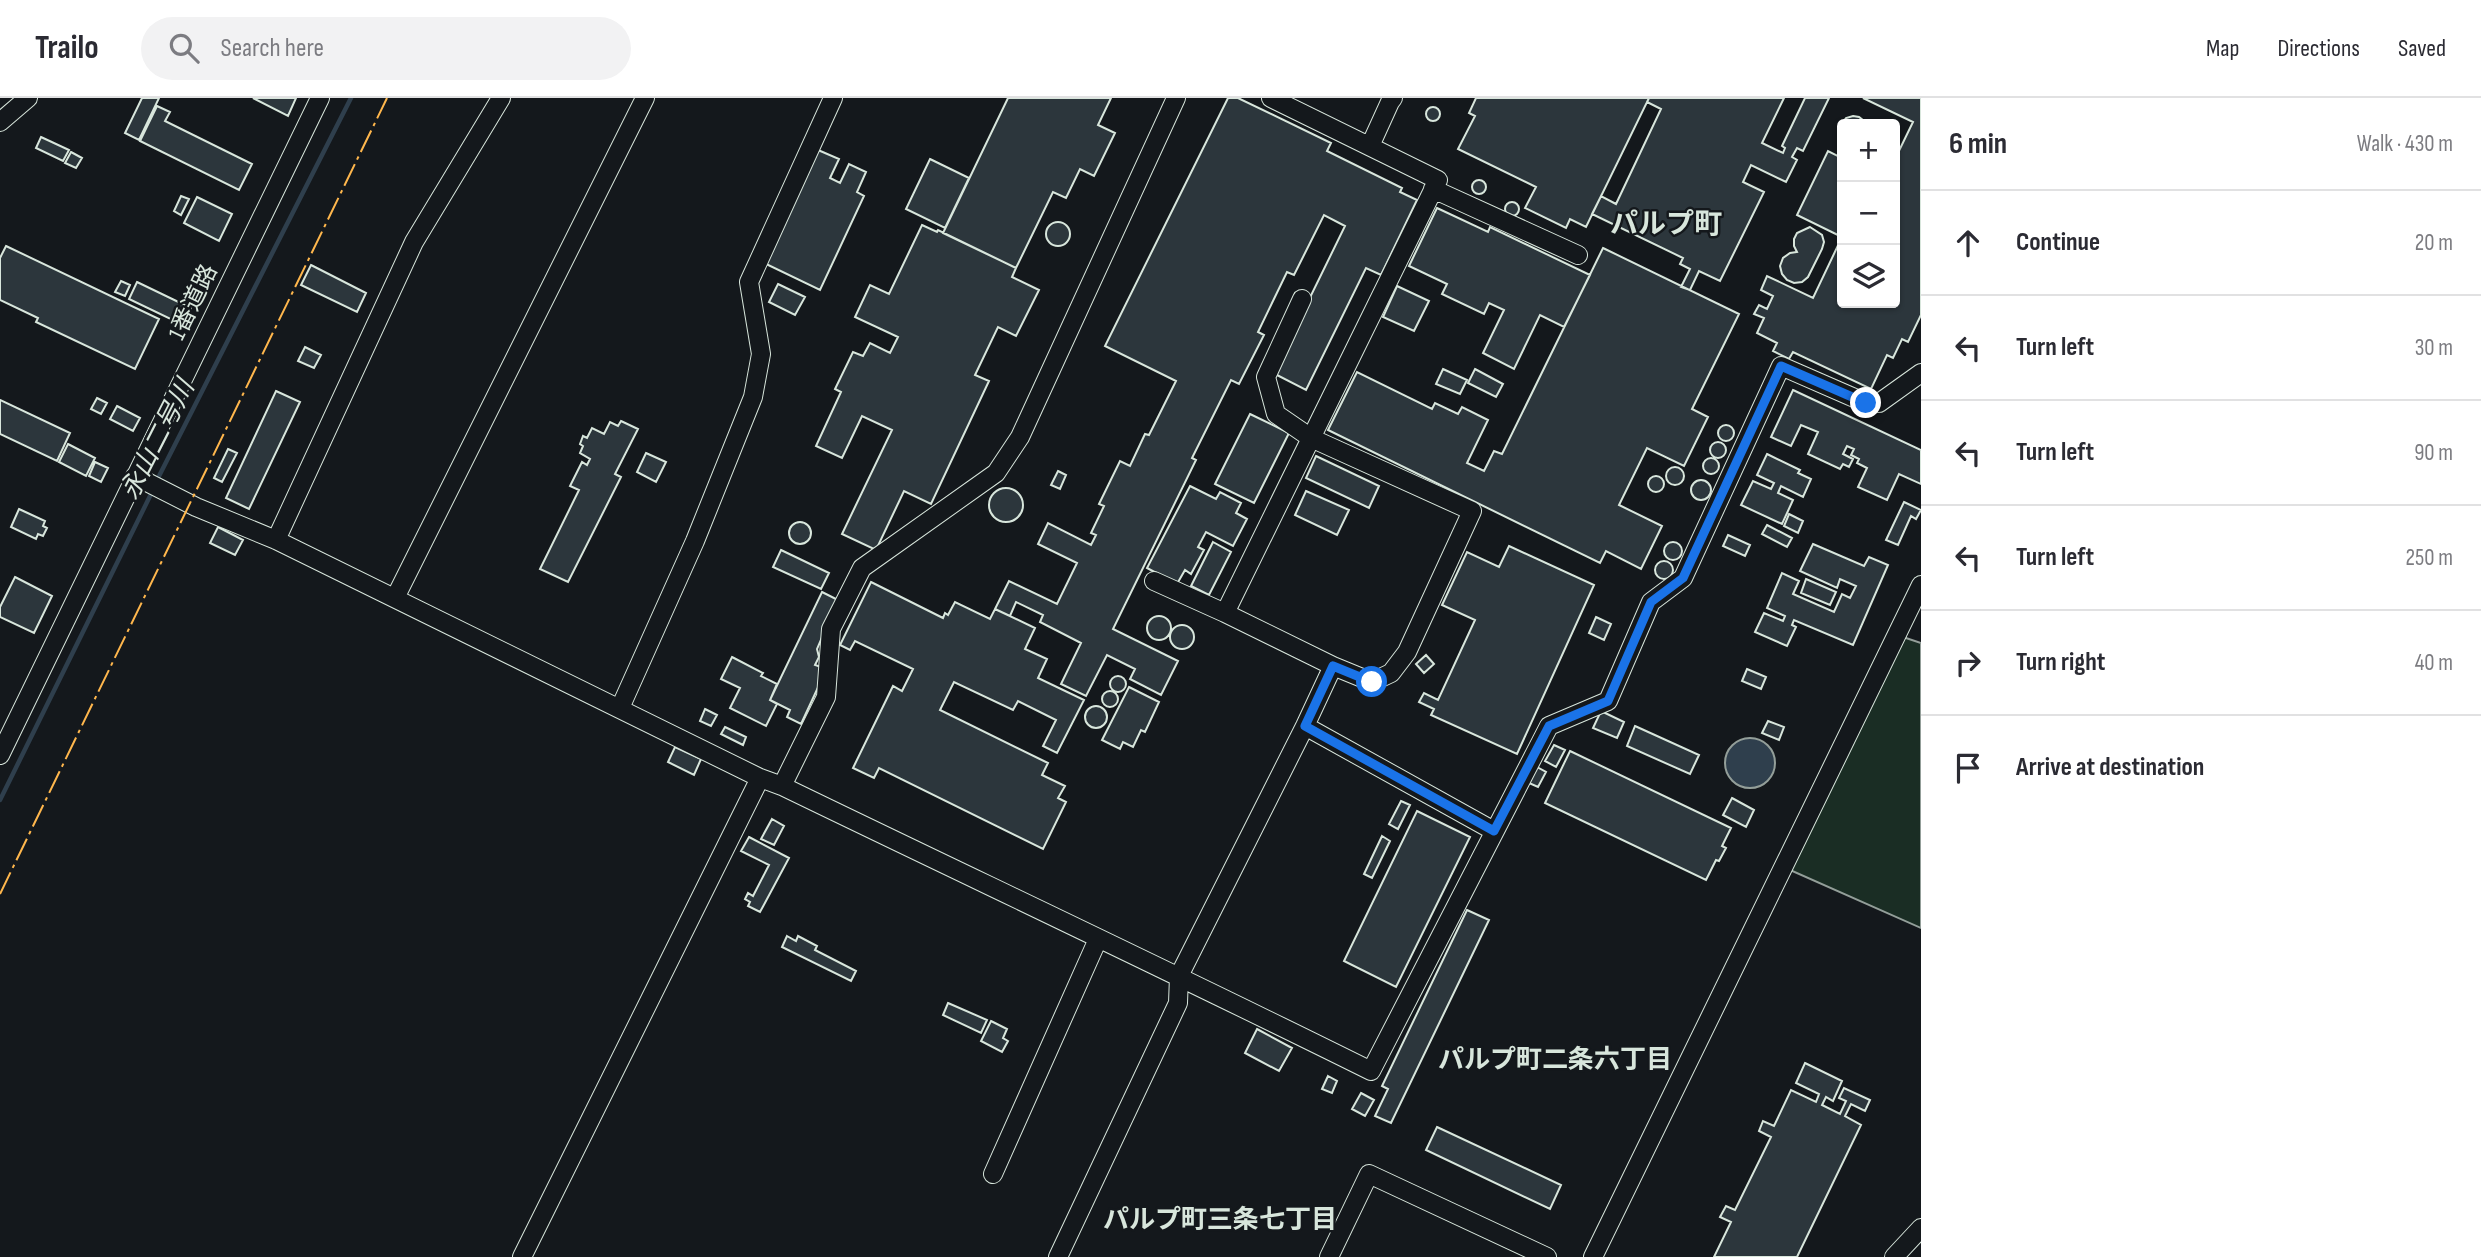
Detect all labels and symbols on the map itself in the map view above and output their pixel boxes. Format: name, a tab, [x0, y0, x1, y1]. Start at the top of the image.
district label: パルプ町	[1610, 208, 1722, 241]
street label: 1番道路	[162, 260, 224, 344]
water label: 永山二号川	[115, 372, 203, 505]
route end	[1850, 387, 1881, 418]
route start	[1356, 666, 1387, 697]
district label: パルプ町二条六丁目	[1438, 1045, 1672, 1076]
district label: パルプ町三条七丁目	[1103, 1205, 1337, 1236]

